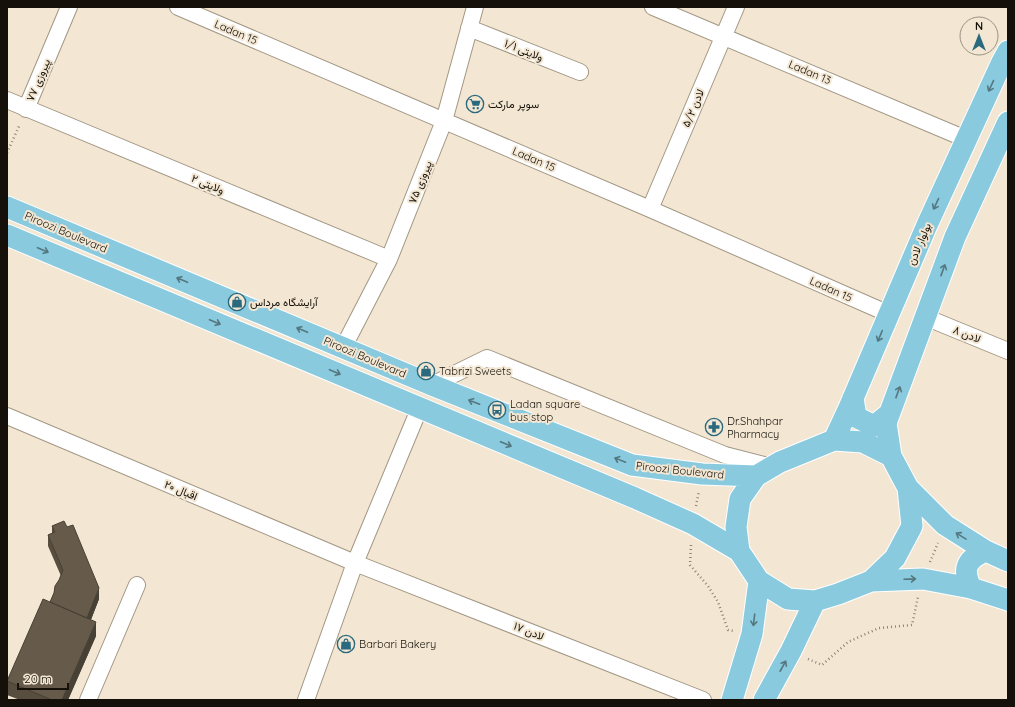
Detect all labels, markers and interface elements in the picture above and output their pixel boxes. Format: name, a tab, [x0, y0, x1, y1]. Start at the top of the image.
north arrow	[959, 16, 999, 56]
street label: Ladan 15	[212, 17, 260, 47]
text: N	[975, 19, 983, 33]
street label: ولایتی ۱/۱	[502, 36, 546, 64]
street label: پیروزی ۷۷	[23, 57, 54, 104]
street label: Ladan 13	[787, 57, 834, 87]
one-way arrow	[987, 80, 994, 92]
street label: لادن ۵/۲	[679, 87, 707, 129]
supermarket icon: سوپر مارکت	[465, 94, 485, 114]
place label: سوپر مارکت	[488, 97, 540, 112]
street label: Ladan 15	[510, 144, 558, 174]
street label: پیروزی ۷۵	[405, 159, 436, 206]
street label: ولایتی ۲	[189, 171, 227, 197]
one-way arrow	[932, 198, 939, 210]
street label: Piroozi Boulevard	[23, 208, 109, 256]
street label: بولوار لادن	[904, 221, 934, 267]
one-way arrow	[37, 247, 49, 255]
one-way arrow	[939, 264, 947, 276]
street label: Ladan 15	[807, 273, 855, 305]
one-way arrow	[176, 276, 188, 284]
shop icon: آرایشگاه مرداس	[227, 292, 247, 312]
place label: آرایشگاه مرداس	[250, 295, 319, 309]
one-way arrow	[208, 319, 220, 326]
street label: لادن ۸	[951, 322, 983, 346]
one-way arrow	[296, 326, 308, 334]
one-way arrow	[875, 330, 883, 342]
street label: Piroozi Boulevard	[322, 333, 408, 381]
shop icon: Tabrizi Sweets	[416, 361, 436, 381]
place label: Tabrizi Sweets	[439, 364, 511, 378]
one-way arrow	[328, 369, 340, 376]
one-way arrow	[894, 386, 902, 398]
one-way arrow	[468, 397, 480, 405]
place label: Ladan square bus stop	[510, 397, 580, 424]
bus stop icon: Ladan square bus stop	[487, 400, 507, 420]
place label: Dr.Shahpar Pharmacy	[727, 414, 784, 441]
pharmacy icon: Dr.Shahpar Pharmacy	[704, 417, 724, 437]
one-way arrow	[500, 441, 512, 448]
one-way arrow	[615, 456, 627, 464]
street label: Piroozi Boulevard	[635, 458, 725, 482]
street label: اقبال ۲۰	[162, 477, 200, 503]
one-way arrow	[956, 531, 967, 540]
one-way arrow	[903, 576, 916, 583]
one-way arrow	[750, 613, 758, 626]
street label: لادن ۱۷	[512, 619, 546, 643]
shop icon: Barbari Bakery	[336, 634, 356, 654]
place label: Barbari Bakery	[359, 637, 436, 651]
one-way arrow	[780, 660, 788, 672]
scale bar	[18, 665, 68, 691]
text: 20 m	[24, 671, 52, 686]

